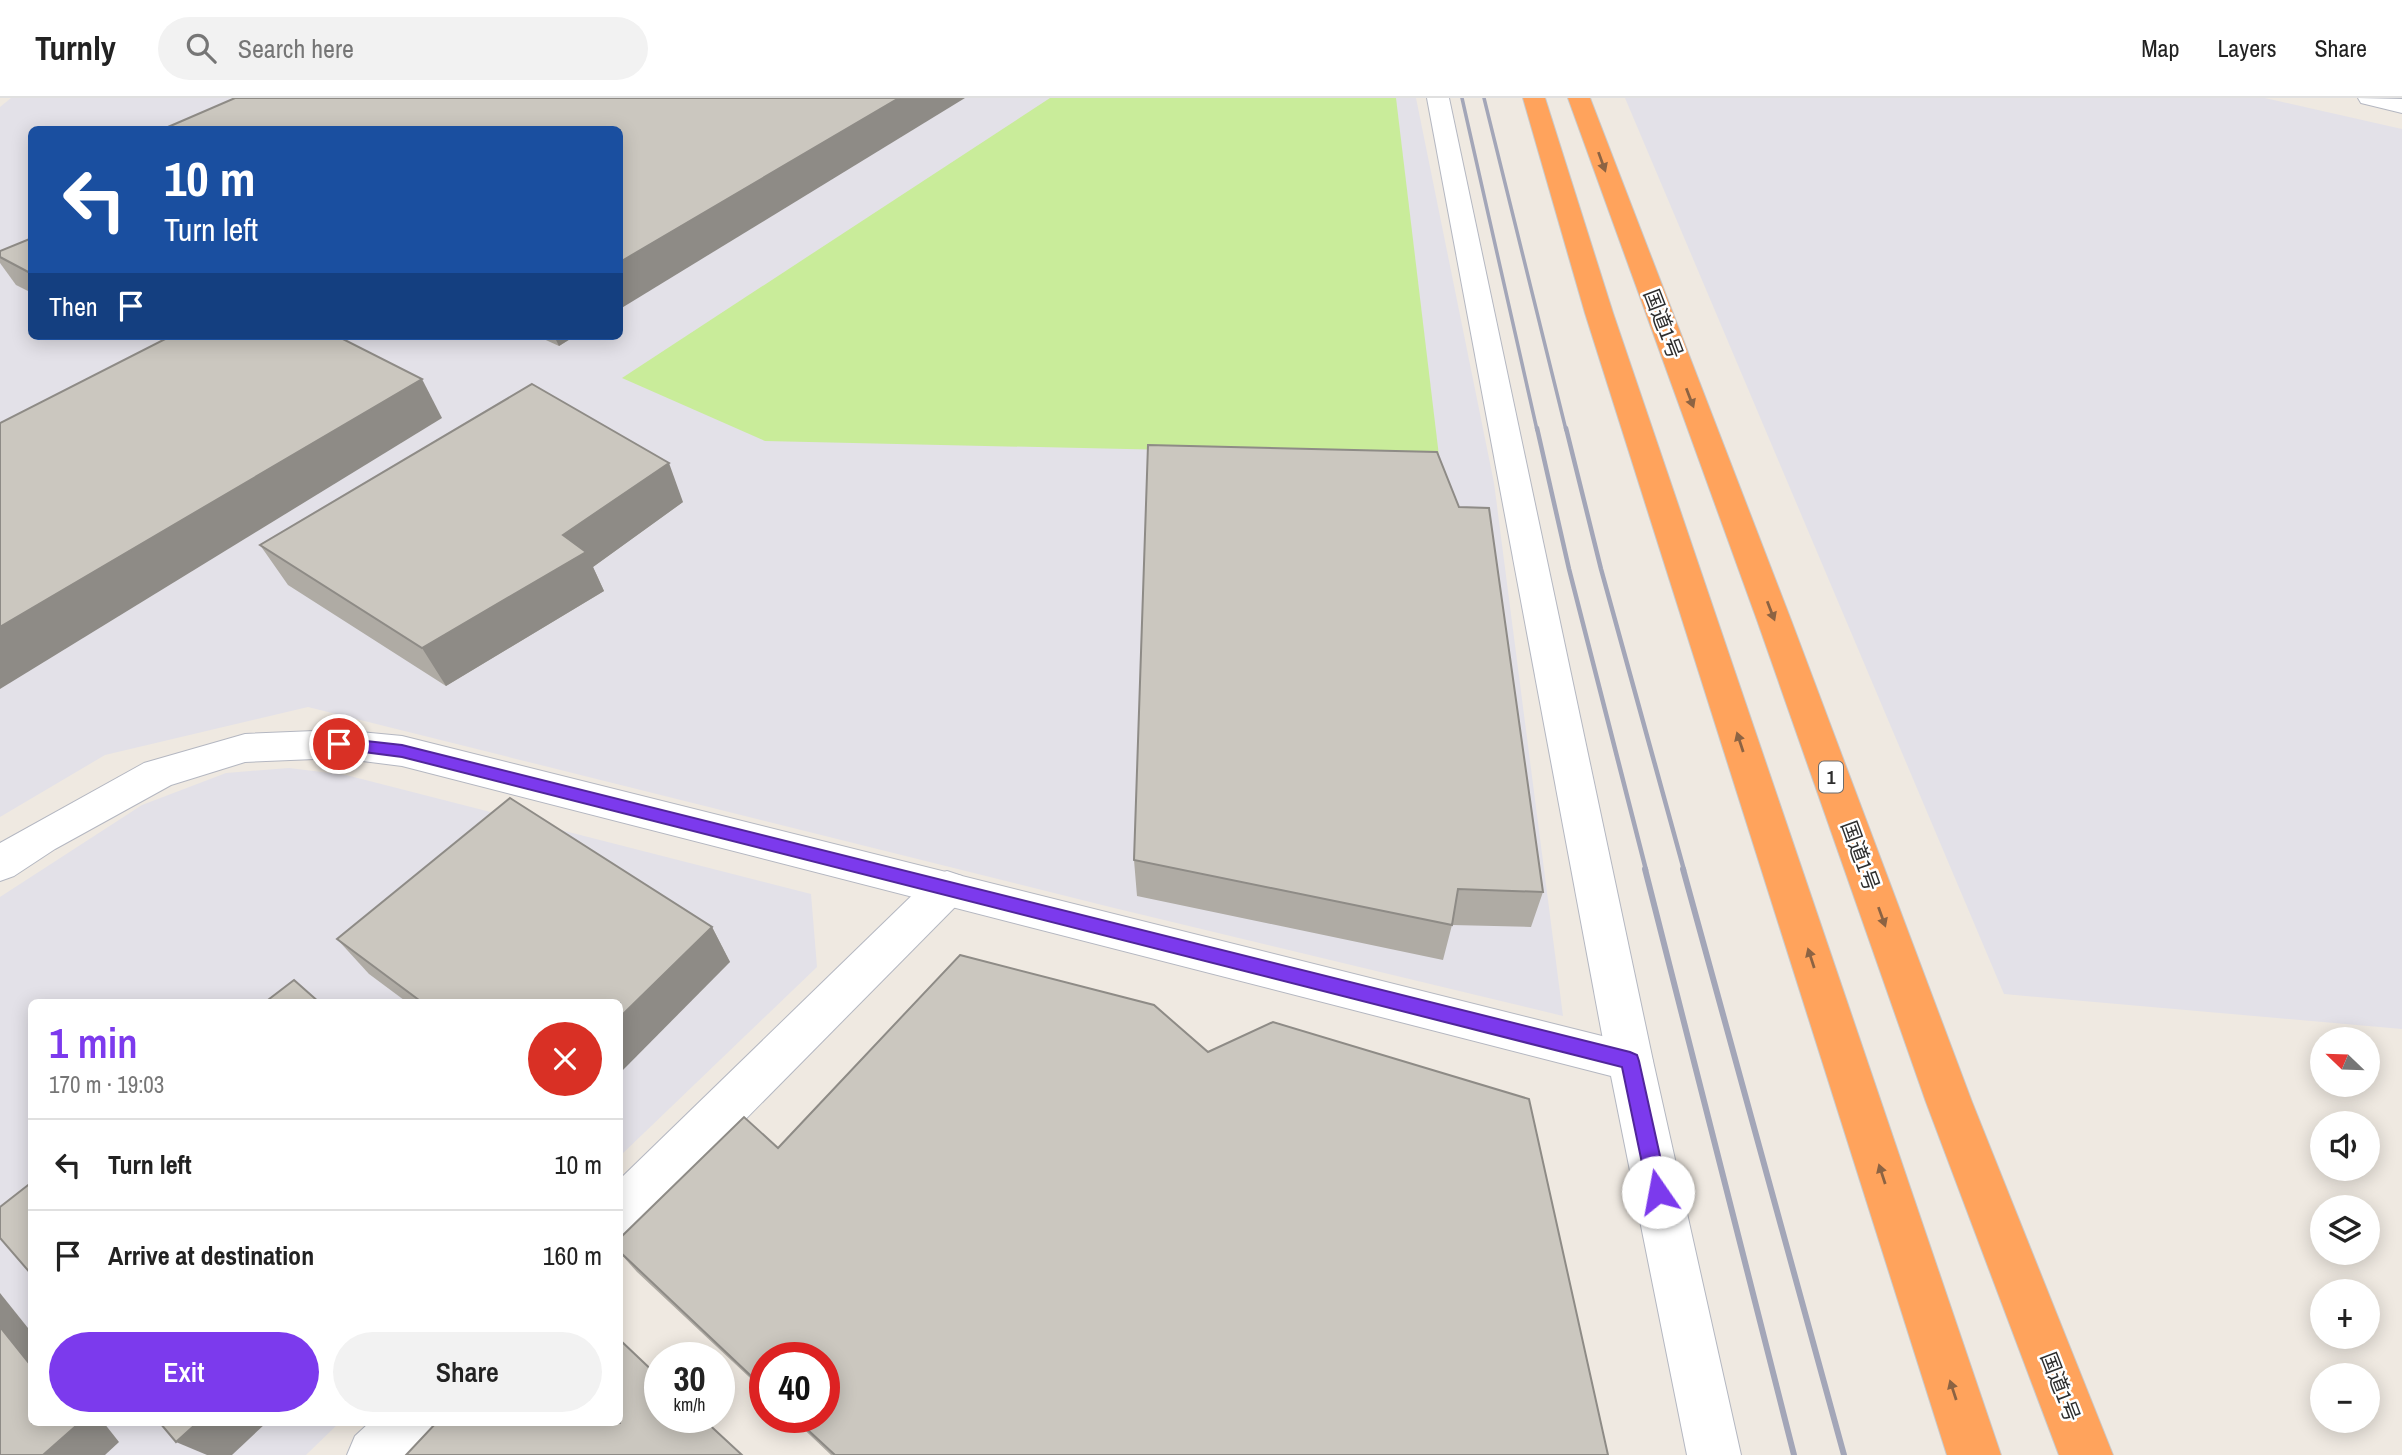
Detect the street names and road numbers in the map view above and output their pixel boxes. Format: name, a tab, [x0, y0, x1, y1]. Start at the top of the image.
street label: 国道1号	[1637, 285, 1690, 363]
road number: 1	[1819, 762, 1843, 792]
street label: 国道1号	[1834, 817, 1887, 895]
street label: 国道1号	[2034, 1348, 2087, 1426]

